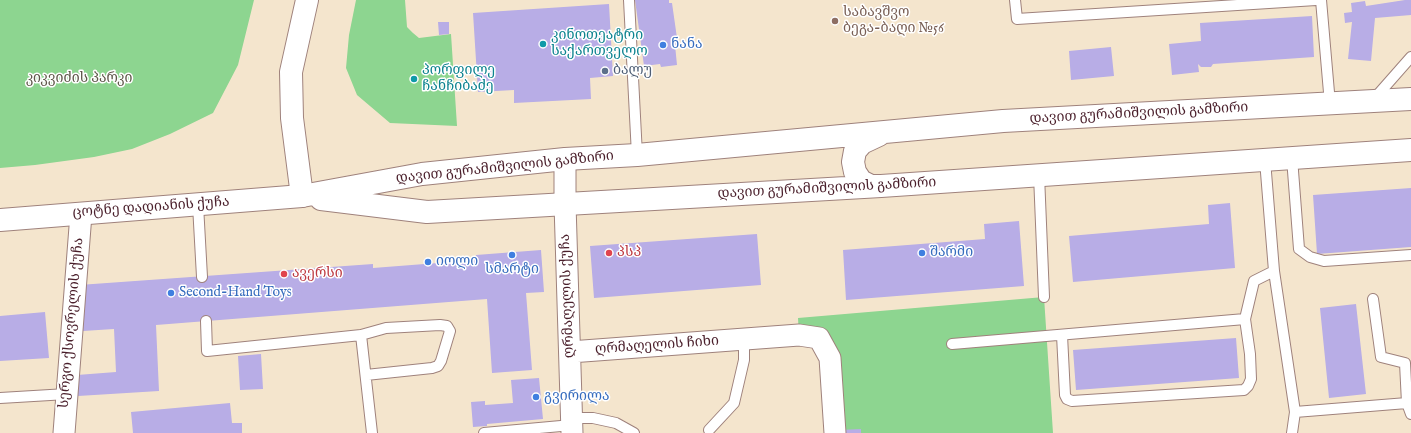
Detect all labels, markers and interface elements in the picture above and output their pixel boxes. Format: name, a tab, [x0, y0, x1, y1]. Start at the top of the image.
place label: საბავშვო ბეგა-ბაღი №56	[843, 5, 944, 38]
marker: საბავშვო ბეგა-ბაღი №56	[830, 16, 840, 26]
place label: კინოთეატრი საქართველო	[551, 28, 648, 60]
place label: ნანა	[671, 37, 703, 53]
marker: კინოთეატრი საქართველო	[538, 39, 548, 49]
marker: ნანა	[658, 40, 668, 50]
place label: პორფილე ჩანჩიბაძე	[422, 63, 495, 96]
place label: ბალუ	[613, 63, 652, 79]
marker: ბალუ	[600, 66, 610, 76]
park label: კიკვიძის პარკი	[26, 71, 132, 87]
marker: პორფილე ჩანჩიბაძე	[409, 74, 419, 84]
street label: დავით გურამიშვილის გამზირი	[1029, 100, 1249, 128]
street label: დავით გურამიშვილის გამზირი	[395, 148, 615, 188]
street label: დავით გურამიშვილის გამზირი	[717, 175, 937, 203]
street label: ცოტნე დადიანის ქუჩა	[72, 194, 230, 222]
street label: ღრმაღელის ქუჩა	[557, 234, 579, 358]
street label: სერგო ქსოვრელის ქუჩა	[56, 237, 88, 409]
place label: პსპ	[617, 245, 641, 261]
place label: შარმი	[930, 245, 973, 261]
marker: პსპ	[604, 248, 614, 258]
marker: შარმი	[917, 248, 927, 258]
marker: სმარტი	[507, 250, 517, 260]
place label: იოლი	[436, 254, 478, 270]
marker: იოლი	[423, 257, 433, 267]
place label: სმარტი	[485, 262, 539, 278]
place label: ავერსი	[292, 266, 343, 282]
marker: ავერსი	[279, 269, 289, 279]
place label: Second-Hand Toys	[179, 285, 292, 301]
marker: Second-Hand Toys	[166, 288, 176, 298]
street label: ღრმაღელის ჩიხი	[594, 333, 720, 359]
place label: გვირილა	[544, 389, 610, 405]
marker: გვირილა	[531, 392, 541, 402]

